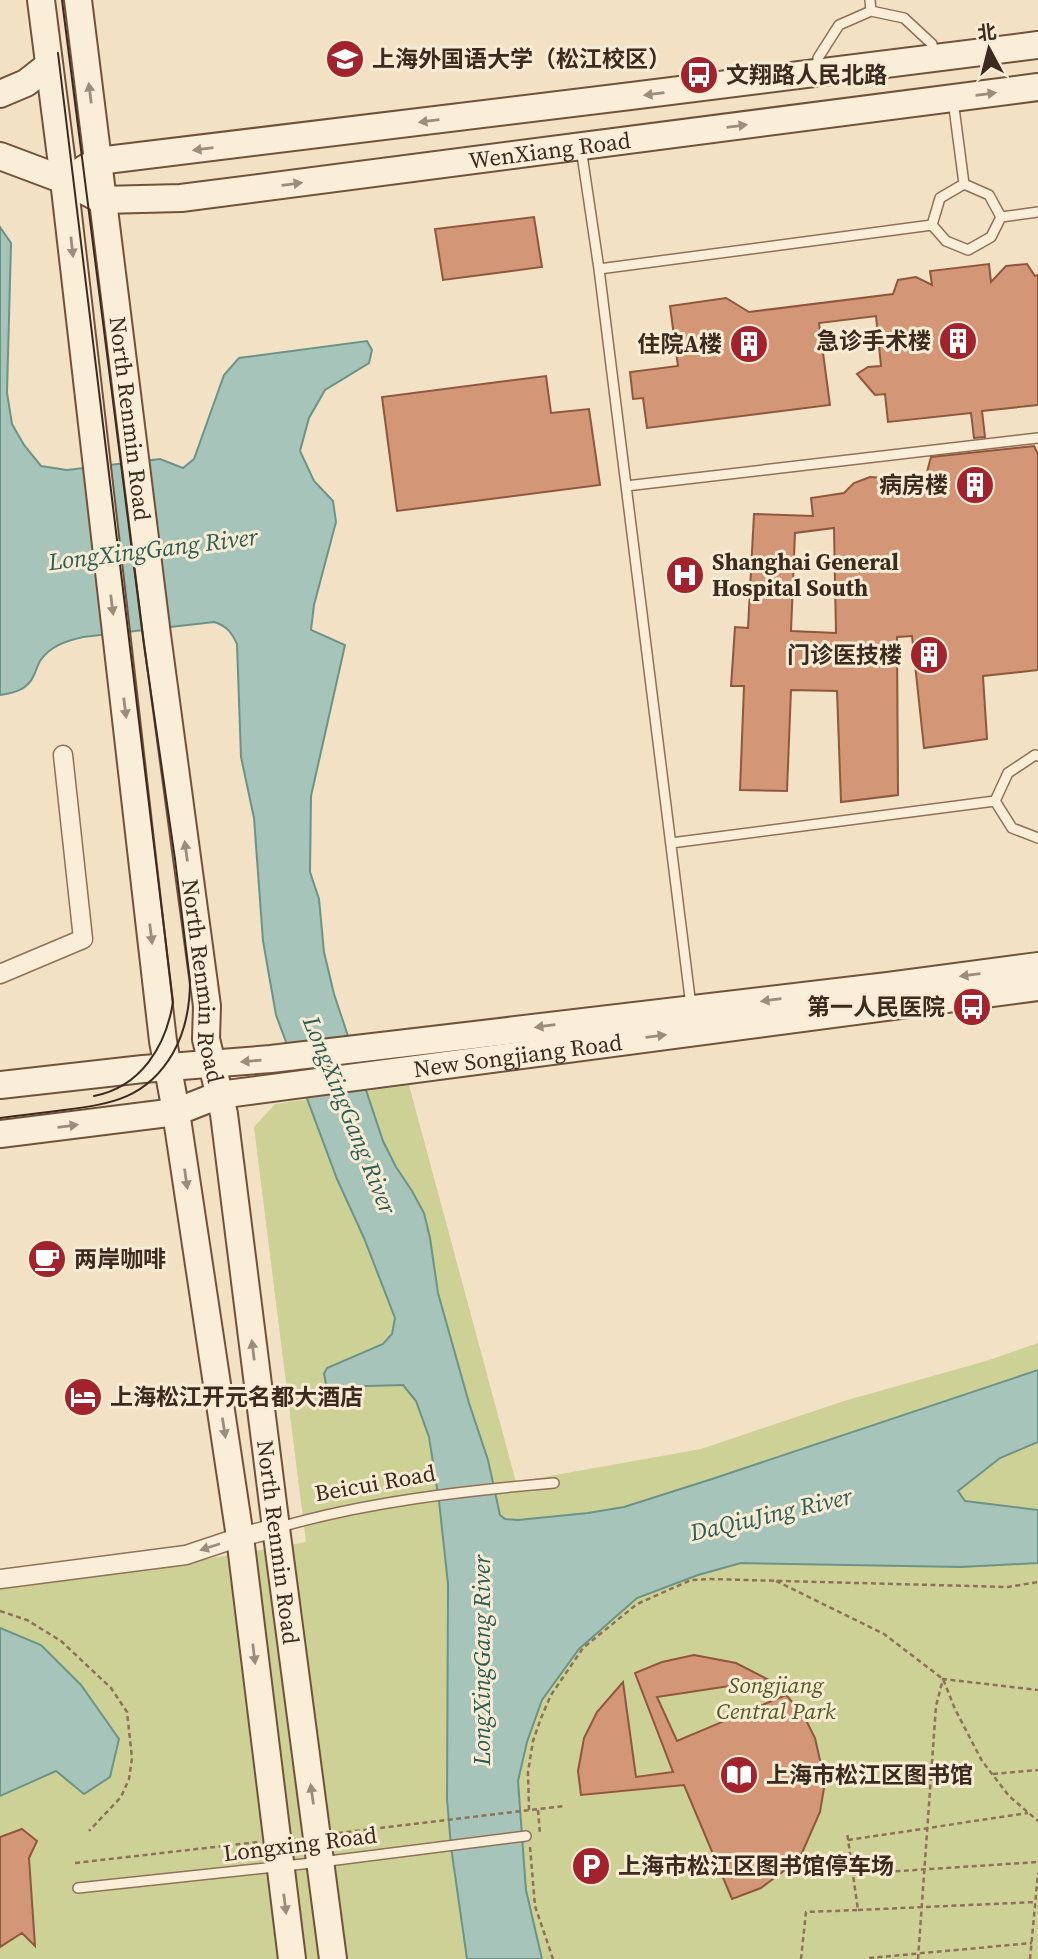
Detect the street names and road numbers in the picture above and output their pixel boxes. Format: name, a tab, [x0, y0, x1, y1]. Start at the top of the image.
street label: WenXiang Road	[467, 124, 632, 177]
street label: North Renmin Road	[102, 315, 159, 523]
street label: North Renmin Road	[174, 877, 232, 1086]
street label: New Songjiang Road	[412, 1026, 624, 1085]
street label: North Renmin Road	[249, 1438, 307, 1646]
street label: Beicui Road	[312, 1457, 438, 1509]
street label: Longxing Road	[221, 1819, 379, 1869]

